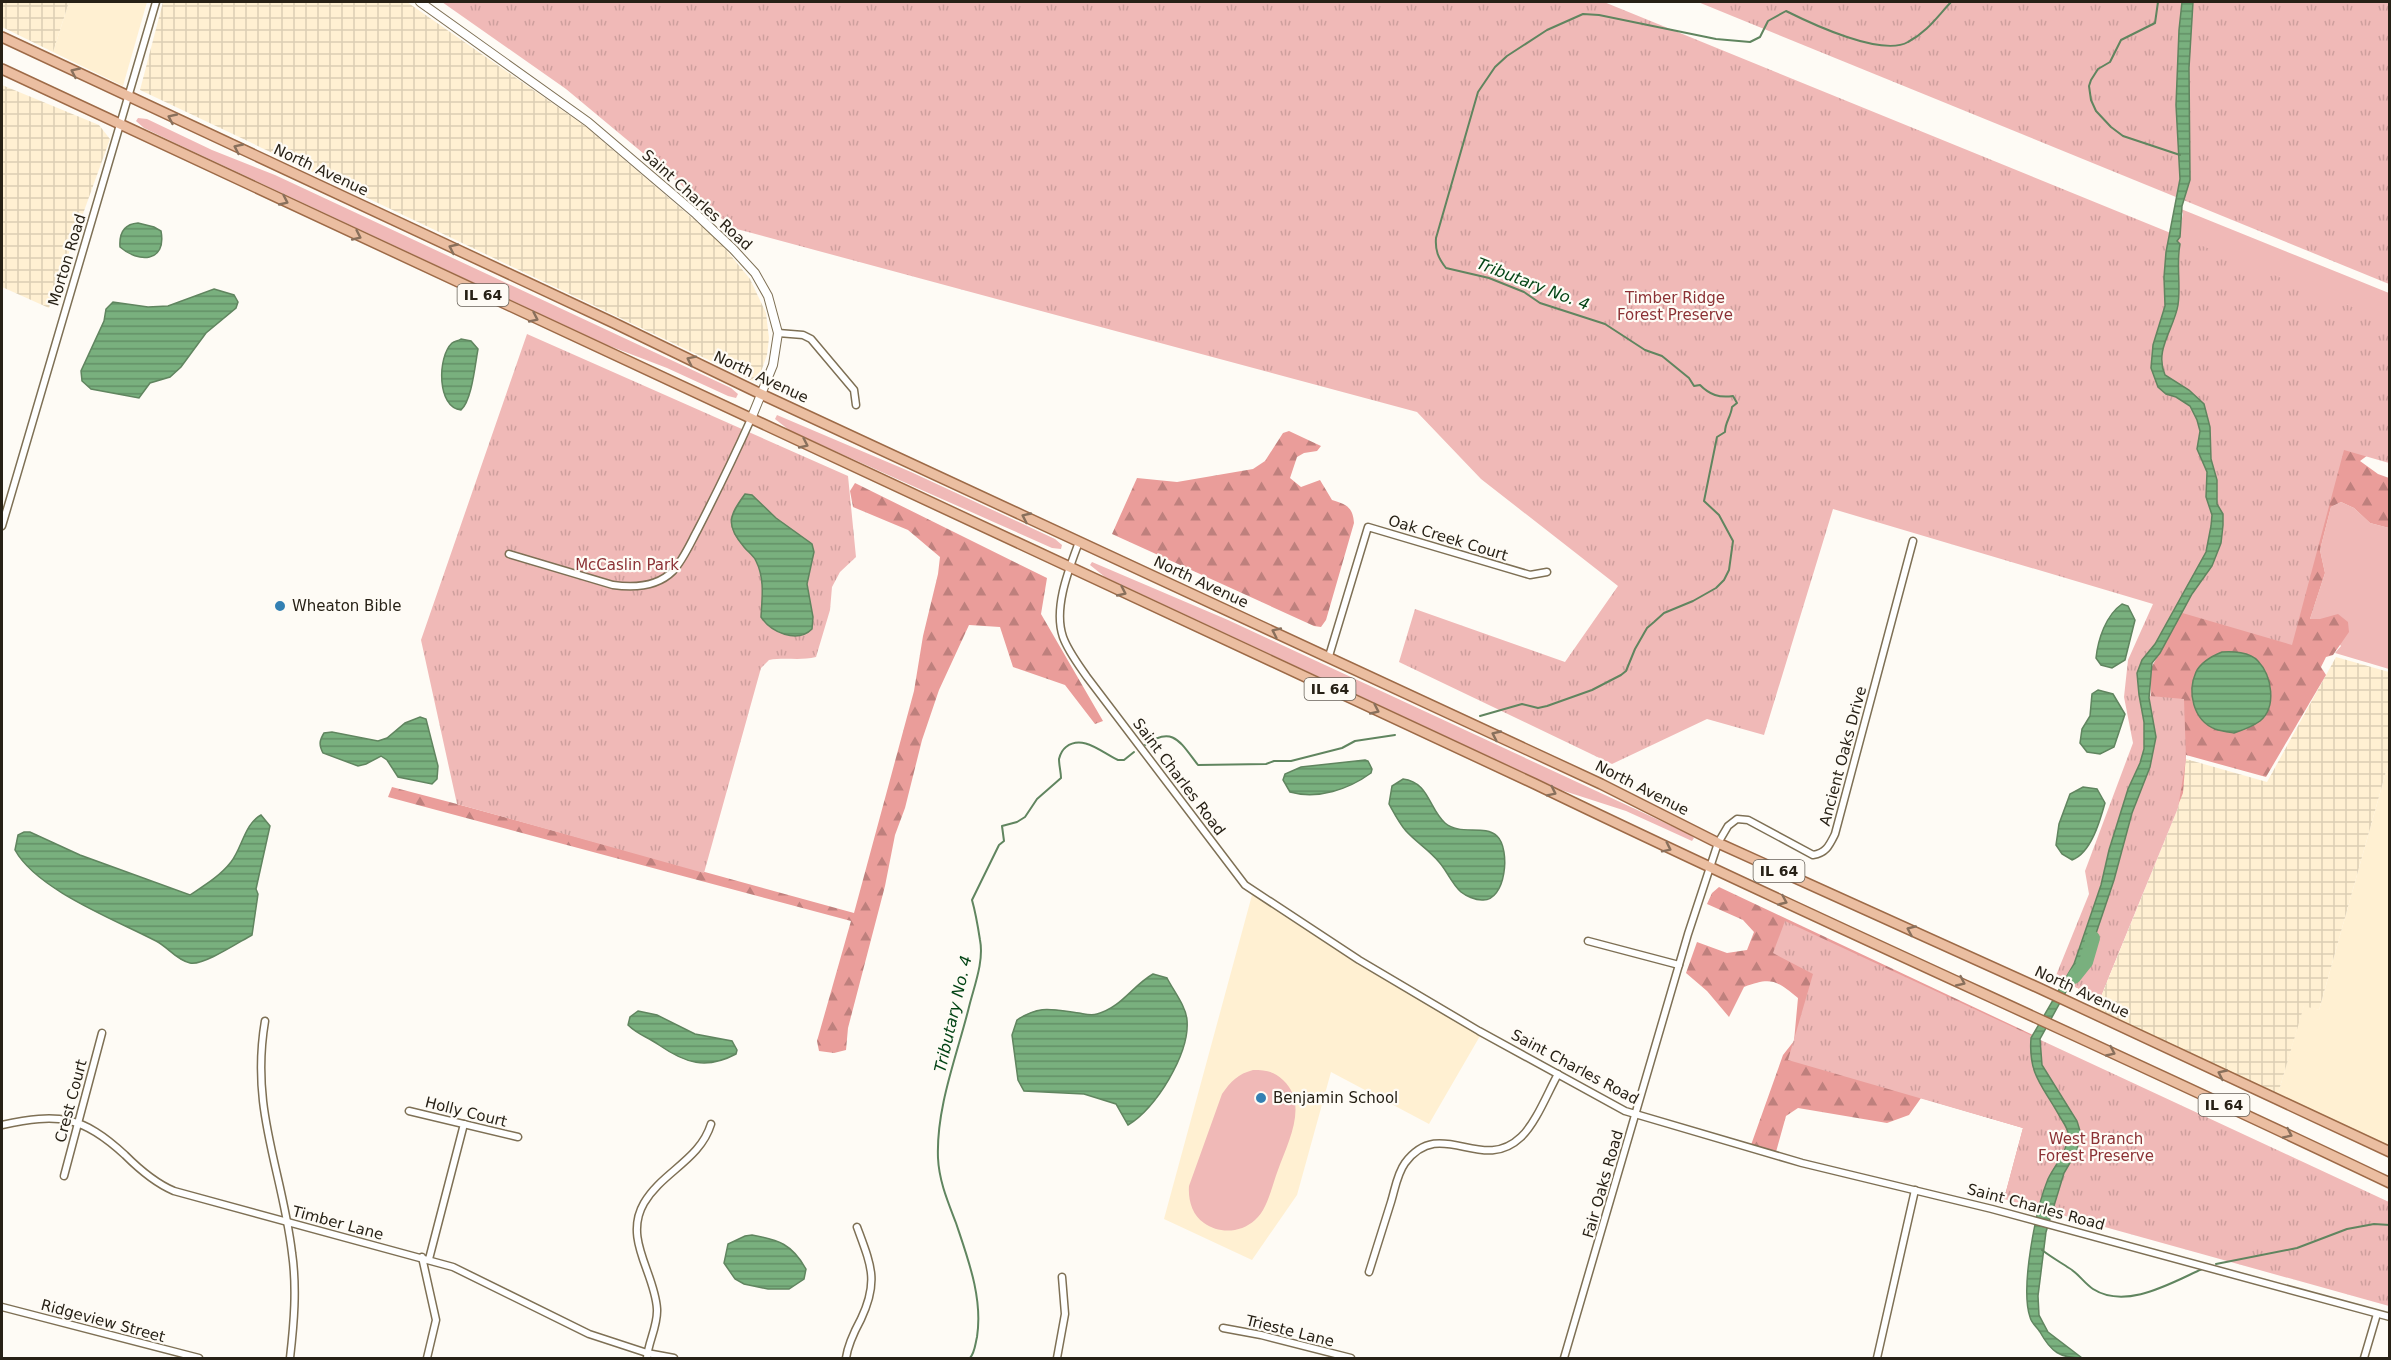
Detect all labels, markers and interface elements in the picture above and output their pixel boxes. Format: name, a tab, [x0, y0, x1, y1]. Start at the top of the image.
one-way arrow	[70, 67, 81, 79]
one-way arrow	[168, 113, 179, 125]
street label: North Avenue	[271, 140, 371, 200]
one-way arrow	[233, 144, 244, 156]
street label: Saint Charles Road	[638, 146, 756, 254]
one-way arrow	[277, 194, 288, 206]
street label: Morton Road	[44, 212, 90, 308]
one-way arrow	[351, 229, 362, 241]
one-way arrow	[448, 243, 459, 255]
water label: Tributary No. 4	[1474, 254, 1592, 314]
road number: IL 64	[458, 284, 508, 306]
park label: Timber Ridge Forest Preserve	[1617, 289, 1733, 324]
one-way arrow	[528, 311, 539, 323]
street label: North Avenue	[711, 347, 811, 407]
one-way arrow	[687, 356, 697, 367]
one-way arrow	[798, 436, 809, 448]
street label: Oak Creek Court	[1386, 511, 1510, 565]
one-way arrow	[1021, 513, 1032, 525]
street label: North Avenue	[1151, 552, 1251, 612]
park label: McCaslin Park	[575, 556, 679, 574]
one-way arrow	[1116, 584, 1127, 596]
place label: Wheaton Bible	[292, 597, 401, 615]
marker: Wheaton Bible	[273, 599, 287, 613]
one-way arrow	[1271, 627, 1282, 639]
road number: IL 64	[1304, 678, 1356, 700]
street label: Ancient Oaks Drive	[1816, 684, 1870, 828]
one-way arrow	[1369, 702, 1380, 714]
street label: Saint Charles Road	[1129, 715, 1229, 839]
one-way arrow	[1491, 730, 1502, 742]
street label: North Avenue	[1592, 757, 1692, 819]
one-way arrow	[1545, 785, 1556, 797]
one-way arrow	[1661, 840, 1672, 852]
road number: IL 64	[1754, 860, 1804, 882]
one-way arrow	[1776, 894, 1787, 906]
one-way arrow	[1906, 926, 1917, 938]
water label: Tributary No. 4	[930, 954, 976, 1074]
street label: North Avenue	[2032, 962, 2132, 1022]
one-way arrow	[1954, 974, 1965, 986]
street label: Saint Charles Road	[1508, 1026, 1642, 1108]
one-way arrow	[2105, 1044, 2116, 1056]
street label: Crest Court	[51, 1057, 91, 1144]
one-way arrow	[2217, 1070, 2228, 1082]
place label: Benjamin School	[1273, 1089, 1398, 1107]
marker: Benjamin School	[1254, 1091, 1268, 1105]
street label: Holly Court	[423, 1093, 509, 1131]
road number: IL 64	[2198, 1094, 2250, 1116]
one-way arrow	[2281, 1127, 2292, 1139]
street label: Fair Oaks Road	[1579, 1128, 1627, 1240]
park label: West Branch Forest Preserve	[2038, 1130, 2154, 1165]
street label: Saint Charles Road	[1965, 1180, 2107, 1234]
street label: Timber Lane	[290, 1202, 385, 1244]
street label: Ridgeview Street	[39, 1296, 167, 1346]
street label: Trieste Lane	[1243, 1311, 1336, 1351]

